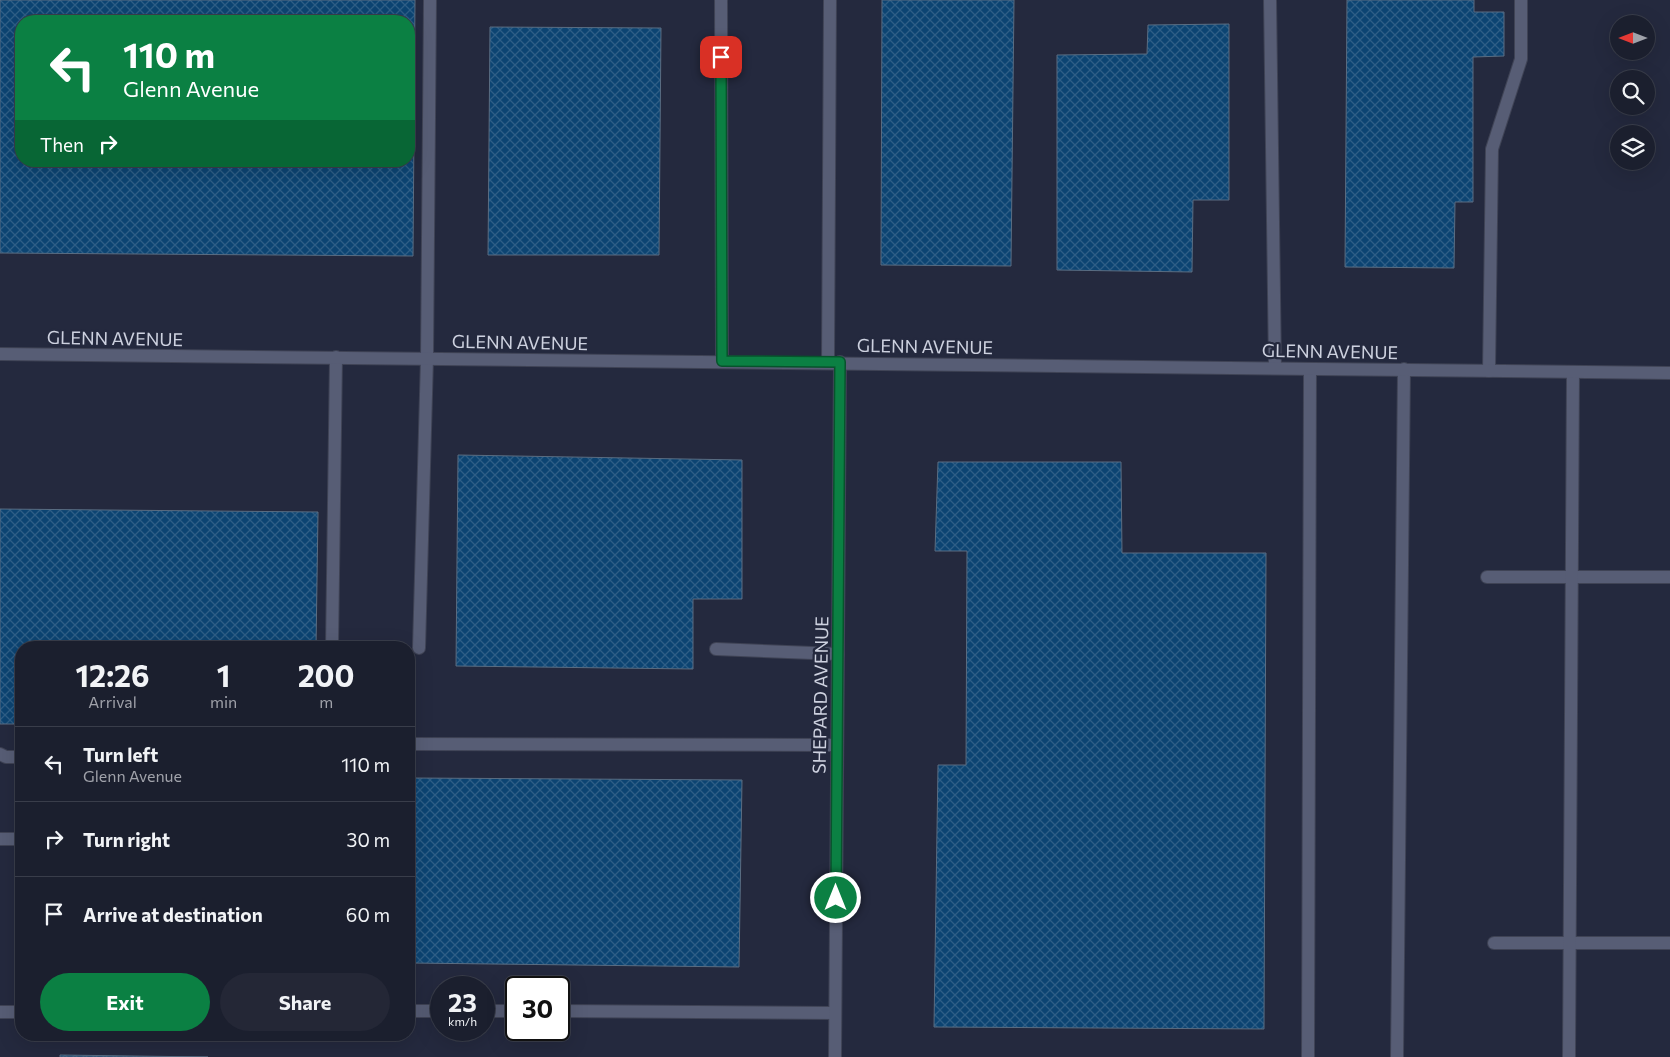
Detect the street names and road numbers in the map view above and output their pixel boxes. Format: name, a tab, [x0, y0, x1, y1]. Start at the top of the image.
street label: GLENN AVENUE	[47, 326, 183, 350]
street label: GLENN AVENUE	[452, 330, 588, 354]
street label: GLENN AVENUE	[857, 334, 993, 358]
street label: GLENN AVENUE	[1262, 339, 1398, 363]
street label: SHEPARD AVENUE	[808, 616, 832, 774]

